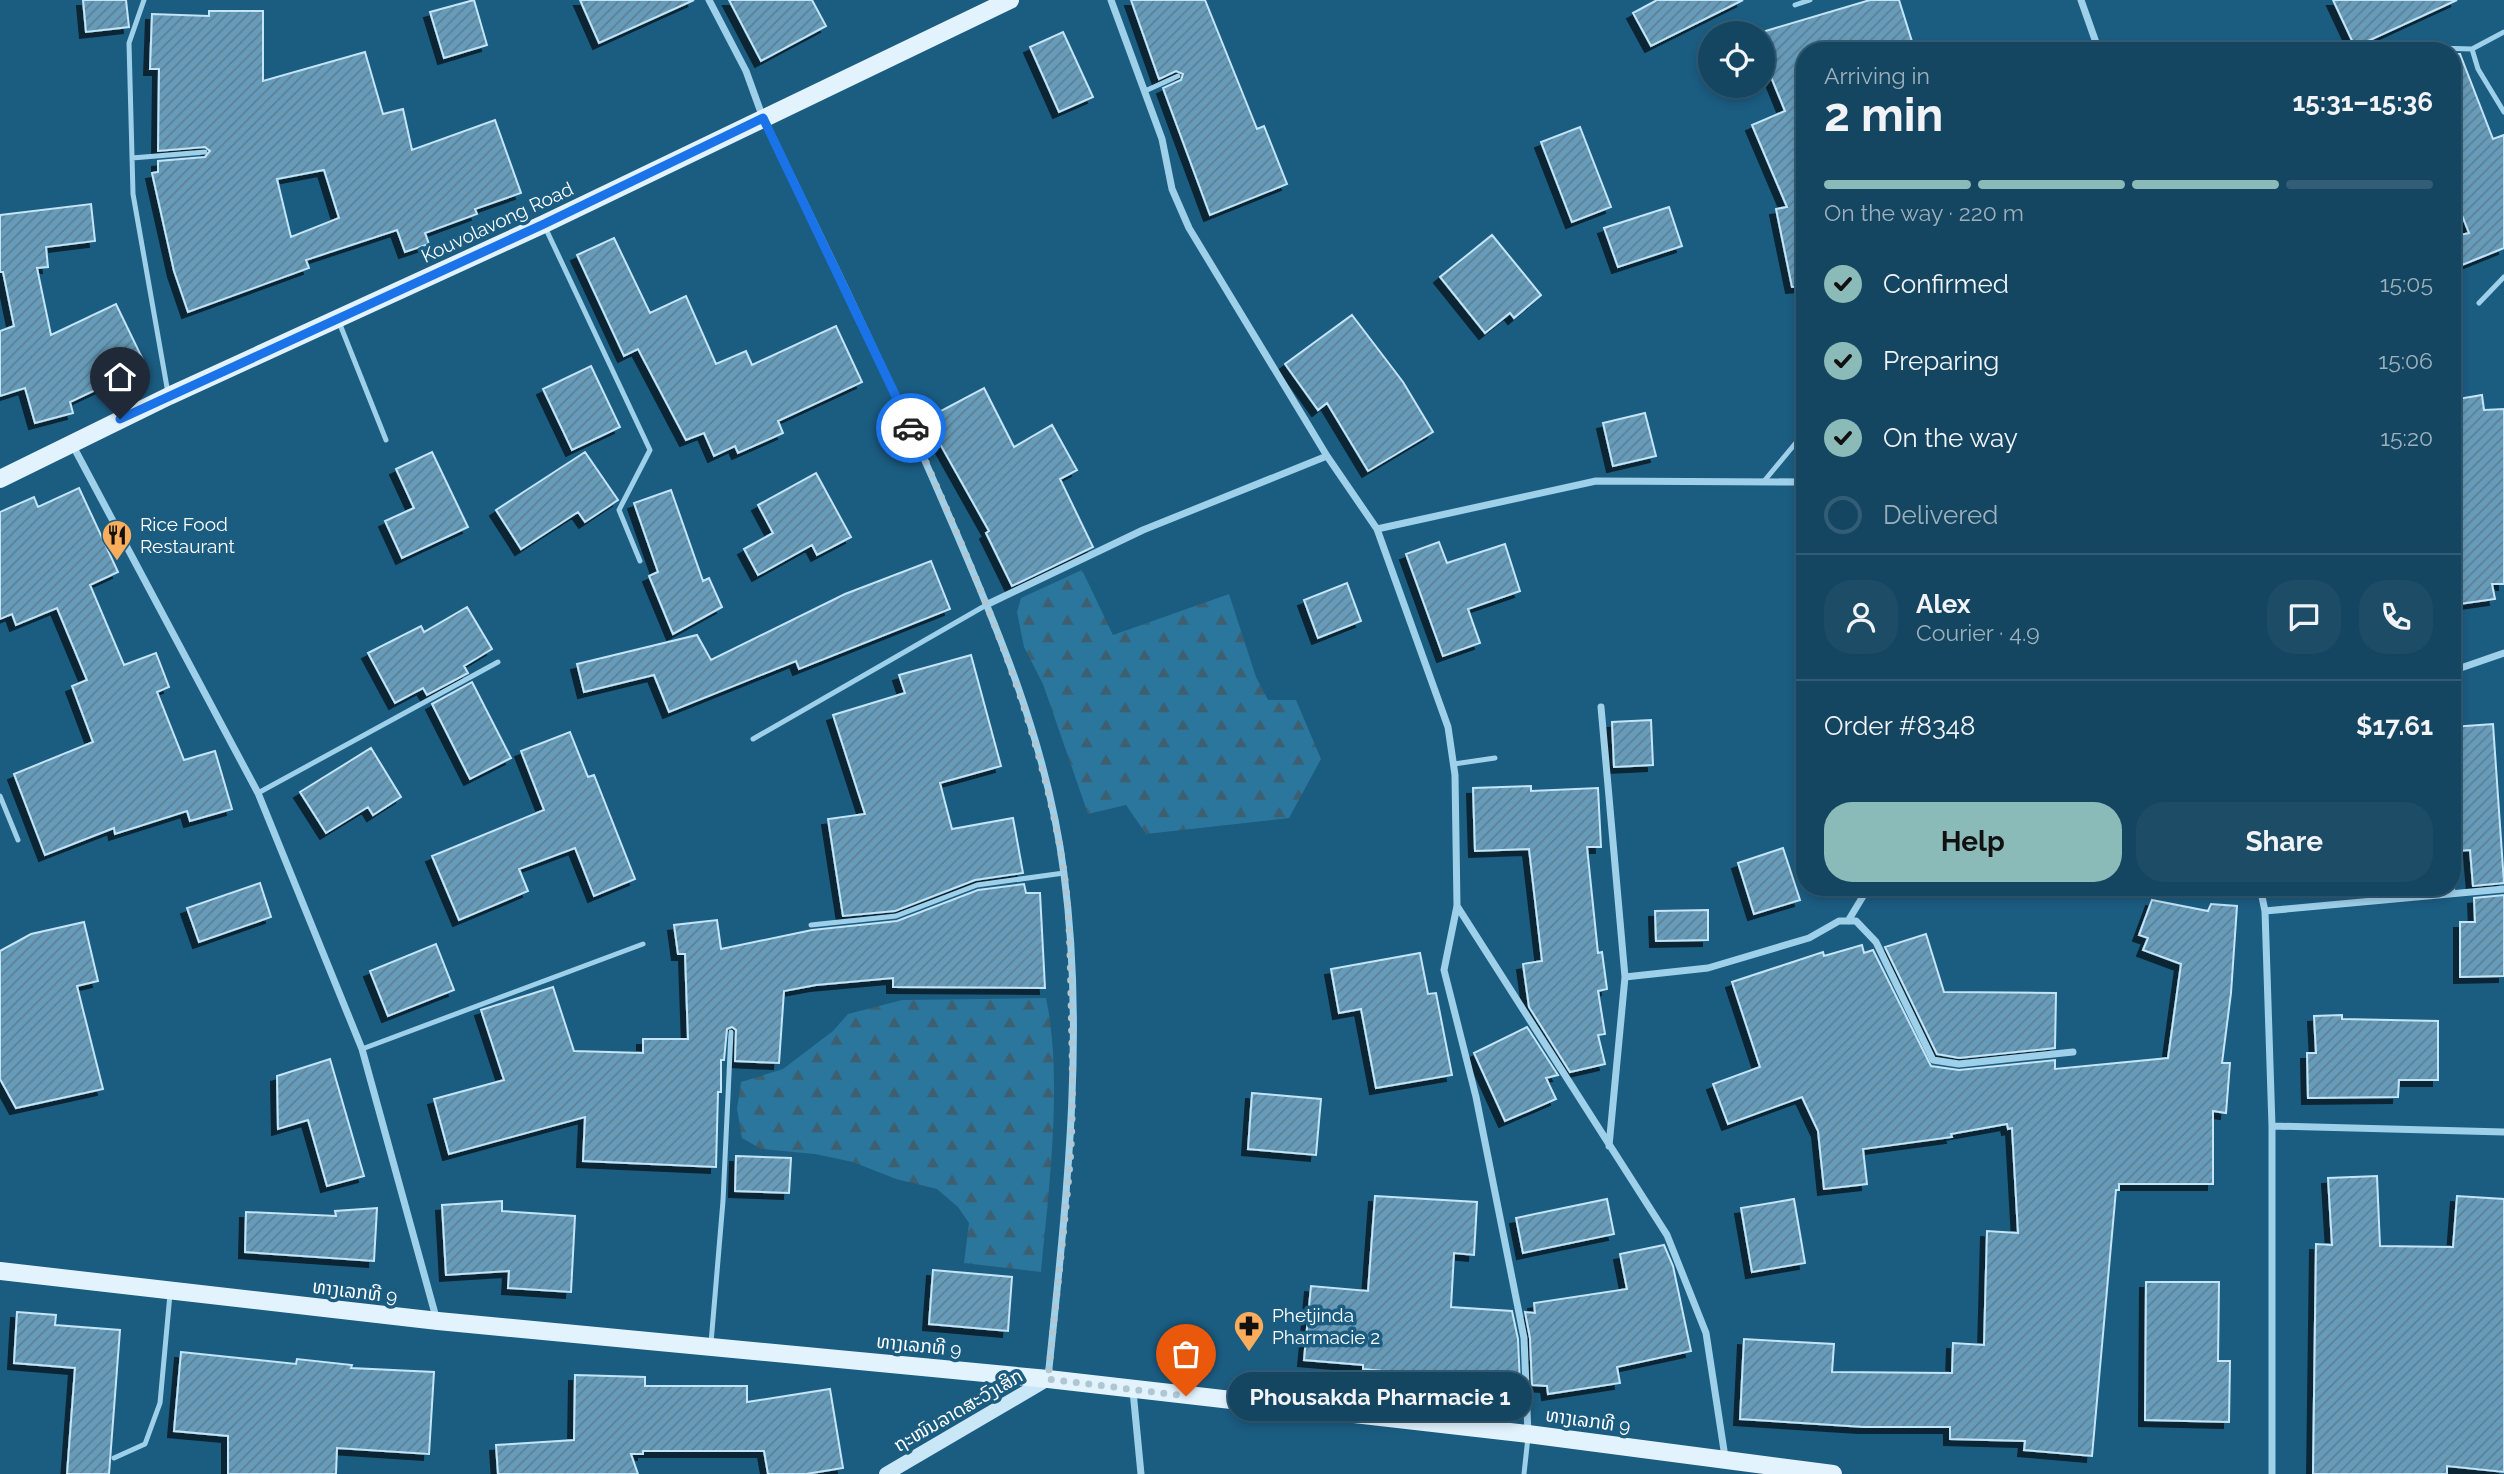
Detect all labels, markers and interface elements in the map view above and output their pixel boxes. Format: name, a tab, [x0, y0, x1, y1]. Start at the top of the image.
map controls	[1698, 21, 1775, 98]
button: locate	[1698, 21, 1775, 98]
text: Arriving in	[1824, 62, 1930, 89]
text: 15:31–15:36	[2292, 87, 2433, 117]
text: 2 min	[1824, 88, 1943, 142]
street label: Kouvolavong Road	[418, 177, 576, 267]
text: On the way · 220 m	[1824, 199, 2024, 226]
icon: check	[1824, 265, 1862, 303]
text: Confirmed	[1883, 269, 2009, 299]
text: 15:05	[2380, 270, 2433, 297]
icon: check	[1824, 342, 1862, 380]
text: Preparing	[1883, 346, 1999, 376]
pin	[90, 347, 150, 419]
text: 15:06	[2378, 347, 2433, 374]
icon: home	[101, 358, 139, 396]
courier	[876, 393, 946, 463]
icon: car	[892, 409, 930, 447]
icon: check	[1824, 419, 1862, 457]
text: On the way	[1883, 423, 2018, 453]
text: 15:20	[2380, 424, 2433, 451]
text: Delivered	[1883, 500, 1998, 530]
place label: Rice Food Restaurant	[140, 513, 235, 557]
restaurant icon: Rice Food Restaurant	[100, 518, 134, 562]
button: person	[1824, 580, 1898, 654]
button: chat	[2267, 580, 2341, 654]
button: phone	[2359, 580, 2433, 654]
text: Alex	[1916, 589, 1971, 619]
text: Courier · 4.9	[1916, 619, 2040, 646]
text: Order #8348	[1824, 711, 1975, 741]
text: $17.61	[2356, 711, 2433, 741]
button: Help	[1824, 802, 2122, 882]
button: Share	[2136, 802, 2433, 882]
street label: ທາງເລກທີ 9	[311, 1275, 399, 1307]
place label: Phetjinda Pharmacie 2	[1272, 1304, 1380, 1348]
pharmacy icon: Phetjinda Pharmacie 2	[1232, 1309, 1266, 1353]
pin	[1156, 1324, 1216, 1396]
street label: ທາງເລກທີ 9	[875, 1330, 963, 1360]
icon: bag	[1167, 1335, 1205, 1373]
street label: ຖະໜົນລາດສະວົງເສິກ	[890, 1364, 1026, 1456]
callout: Phousakda Pharmacie 1	[1228, 1372, 1532, 1420]
text: Phousakda Pharmacie 1	[1249, 1383, 1511, 1410]
street label: ທາງເລກທີ 9	[1544, 1403, 1632, 1437]

